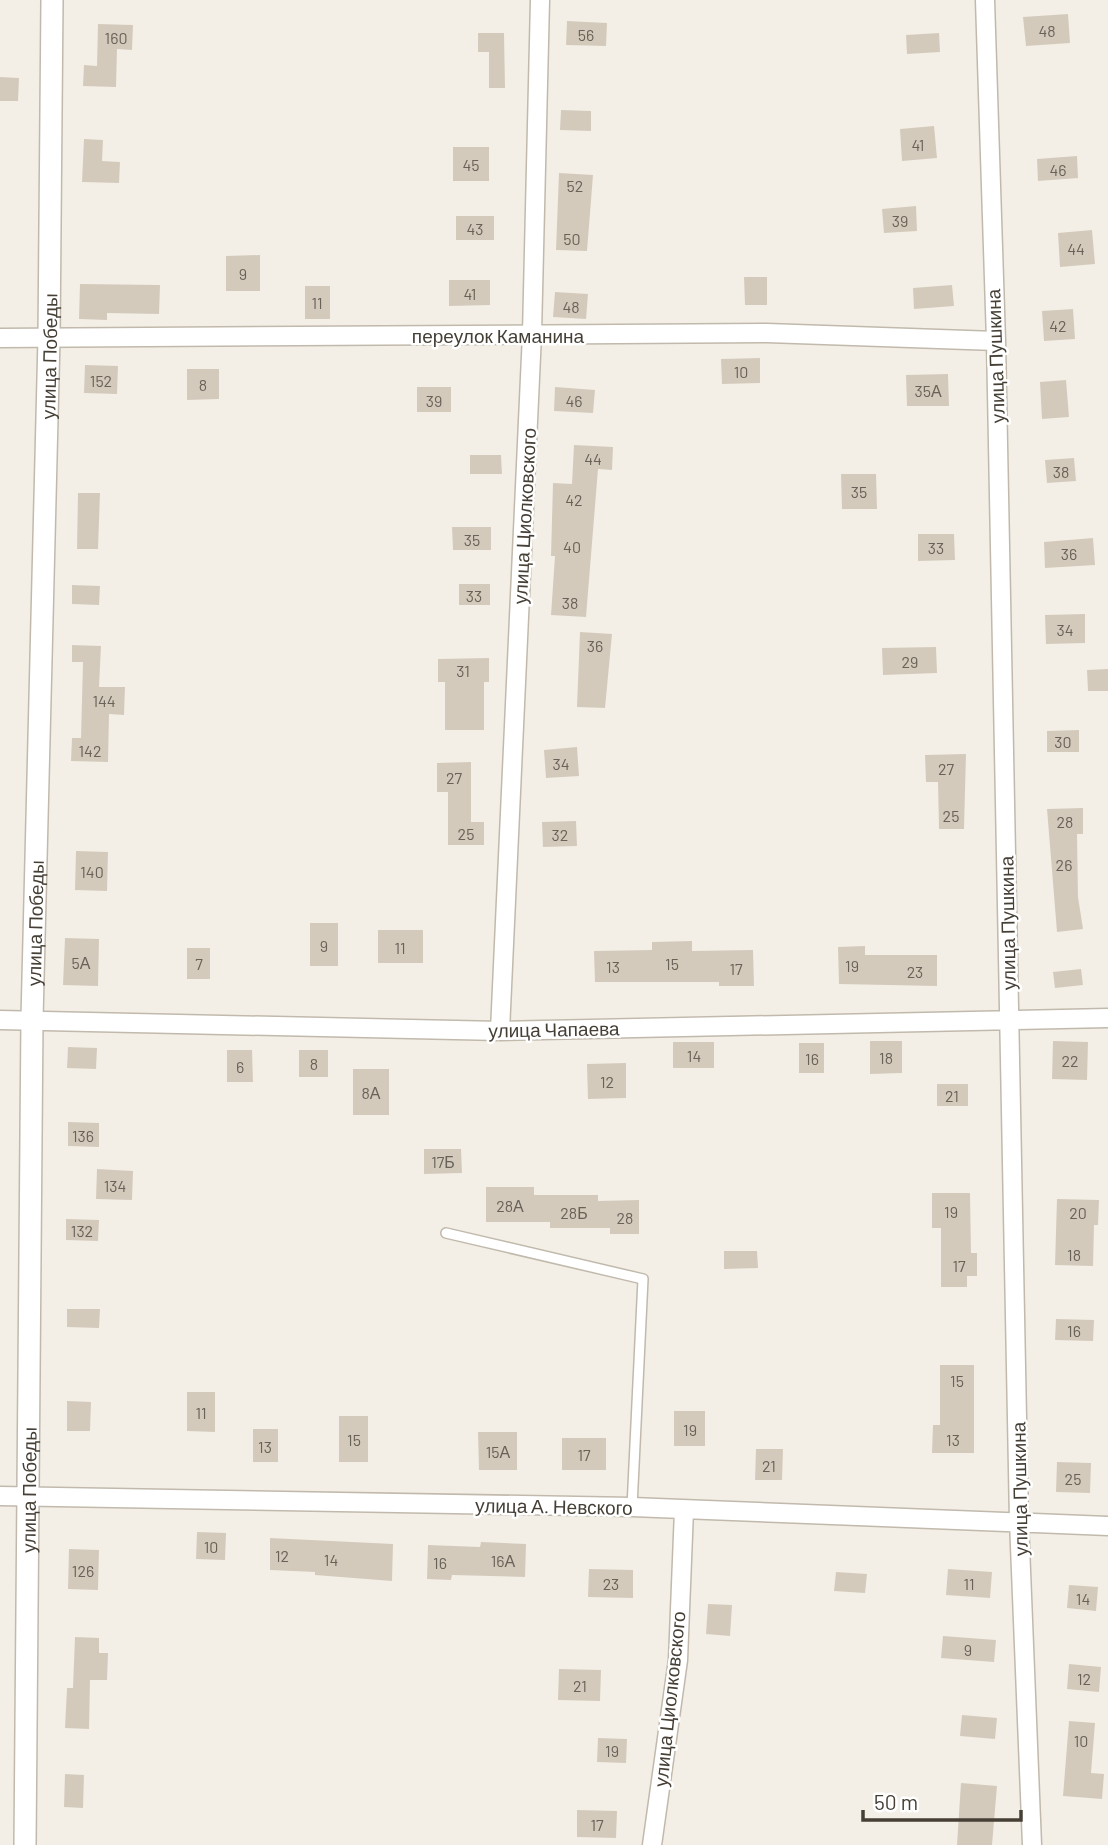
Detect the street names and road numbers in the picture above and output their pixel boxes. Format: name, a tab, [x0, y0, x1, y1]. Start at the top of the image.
street label: улица Пушкина	[981, 288, 1009, 424]
street label: улица Победы	[35, 293, 61, 419]
street label: переулок Каманина	[412, 324, 585, 347]
street label: улица Циолковского	[508, 427, 540, 605]
street label: улица Пушкина	[994, 855, 1020, 990]
street label: улица Победы	[21, 860, 47, 986]
street label: улица Чапаева	[488, 1016, 620, 1042]
street label: улица Пушкина	[1006, 1421, 1032, 1556]
street label: улица Победы	[16, 1427, 40, 1553]
street label: улица А. Невского	[475, 1493, 633, 1519]
street label: улица Циолковского	[648, 1610, 690, 1788]

